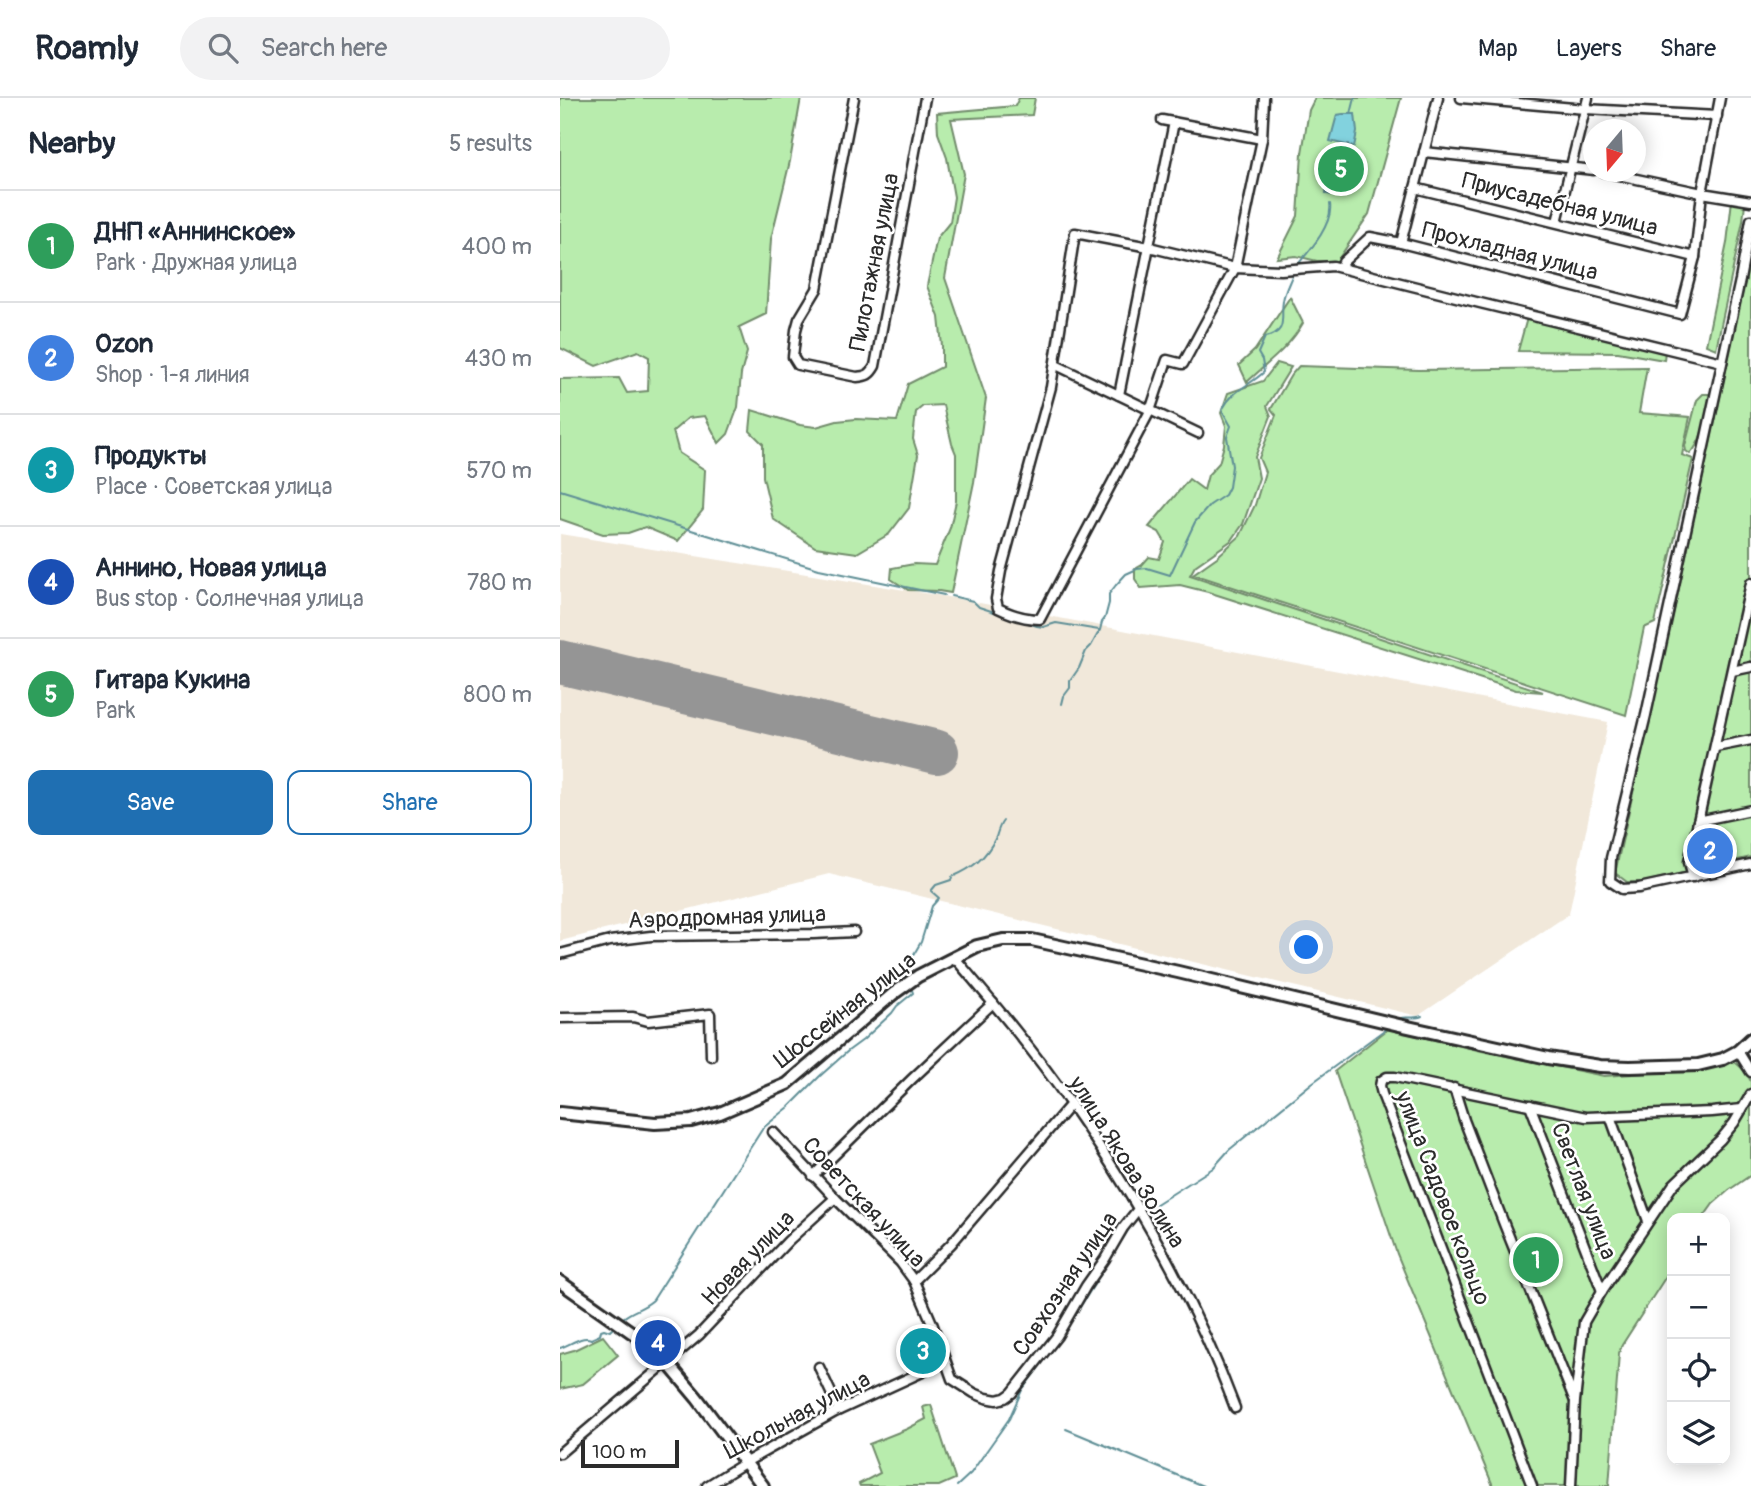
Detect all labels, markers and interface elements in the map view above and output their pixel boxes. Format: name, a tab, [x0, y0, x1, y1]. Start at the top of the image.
search box	[180, 17, 670, 80]
text: Roamly	[35, 28, 138, 69]
icon: search	[204, 29, 242, 67]
text: Search here	[260, 32, 387, 64]
text: Map	[1478, 34, 1518, 63]
text: Layers	[1556, 34, 1622, 63]
text: Share	[1660, 34, 1716, 63]
north arrow	[1583, 119, 1646, 182]
text: Nearby	[28, 125, 115, 162]
text: 5 results	[449, 129, 532, 158]
pin: 5	[1318, 143, 1364, 195]
street label: Приусадебная улица	[1459, 166, 1661, 242]
street label: Пилотажная улица	[843, 171, 905, 353]
street label: Прохладная улица	[1419, 215, 1601, 287]
text: ДНП «Аннинское»	[95, 216, 295, 248]
text: 1	[47, 232, 56, 261]
text: 400 m	[462, 232, 532, 261]
text: Park · Дружная улица	[95, 248, 297, 277]
text: Ozon	[95, 328, 153, 360]
text: 2	[45, 344, 57, 373]
text: 430 m	[465, 344, 532, 373]
text: Shop · 1-я линия	[95, 360, 250, 389]
text: Продукты	[95, 440, 207, 472]
text: 3	[45, 456, 57, 485]
text: 570 m	[466, 456, 532, 485]
text: Place · Советская улица	[95, 472, 332, 501]
text: Аннино, Новая улица	[95, 552, 326, 584]
text: 4	[44, 568, 58, 597]
text: 780 m	[467, 568, 532, 597]
text: Bus stop · Солнечная улица	[95, 584, 364, 613]
text: Гитара Кукина	[95, 664, 250, 696]
text: 5	[45, 680, 57, 709]
text: 800 m	[464, 680, 532, 709]
text: Park	[95, 696, 135, 725]
button: Save	[28, 770, 273, 835]
button: Share	[287, 770, 532, 835]
pin: 2	[1687, 825, 1733, 877]
street label: Аэродромная улица	[628, 899, 826, 935]
your location	[1289, 930, 1323, 964]
street label: Шоссейная улица	[768, 946, 922, 1074]
street label: улица Якова Золина	[1062, 1070, 1192, 1253]
street label: улица Садовое кольцо	[1388, 1086, 1497, 1309]
street label: Светлая улица	[1545, 1118, 1623, 1264]
street label: Советская улица	[796, 1131, 932, 1273]
street label: Новая улица	[695, 1204, 801, 1312]
street label: Совхозная улица	[1006, 1206, 1124, 1362]
map controls	[1667, 1213, 1730, 1465]
button: +	[1667, 1213, 1730, 1276]
pin: 1	[1513, 1234, 1559, 1286]
button: −	[1667, 1276, 1730, 1339]
pin: 4	[635, 1317, 681, 1369]
pin: 3	[900, 1325, 946, 1377]
button: locate	[1667, 1339, 1730, 1402]
street label: Школьная улица	[719, 1364, 875, 1466]
button: layers	[1667, 1402, 1730, 1465]
scale bar	[581, 1437, 679, 1469]
text: 100 m	[592, 1440, 646, 1464]

